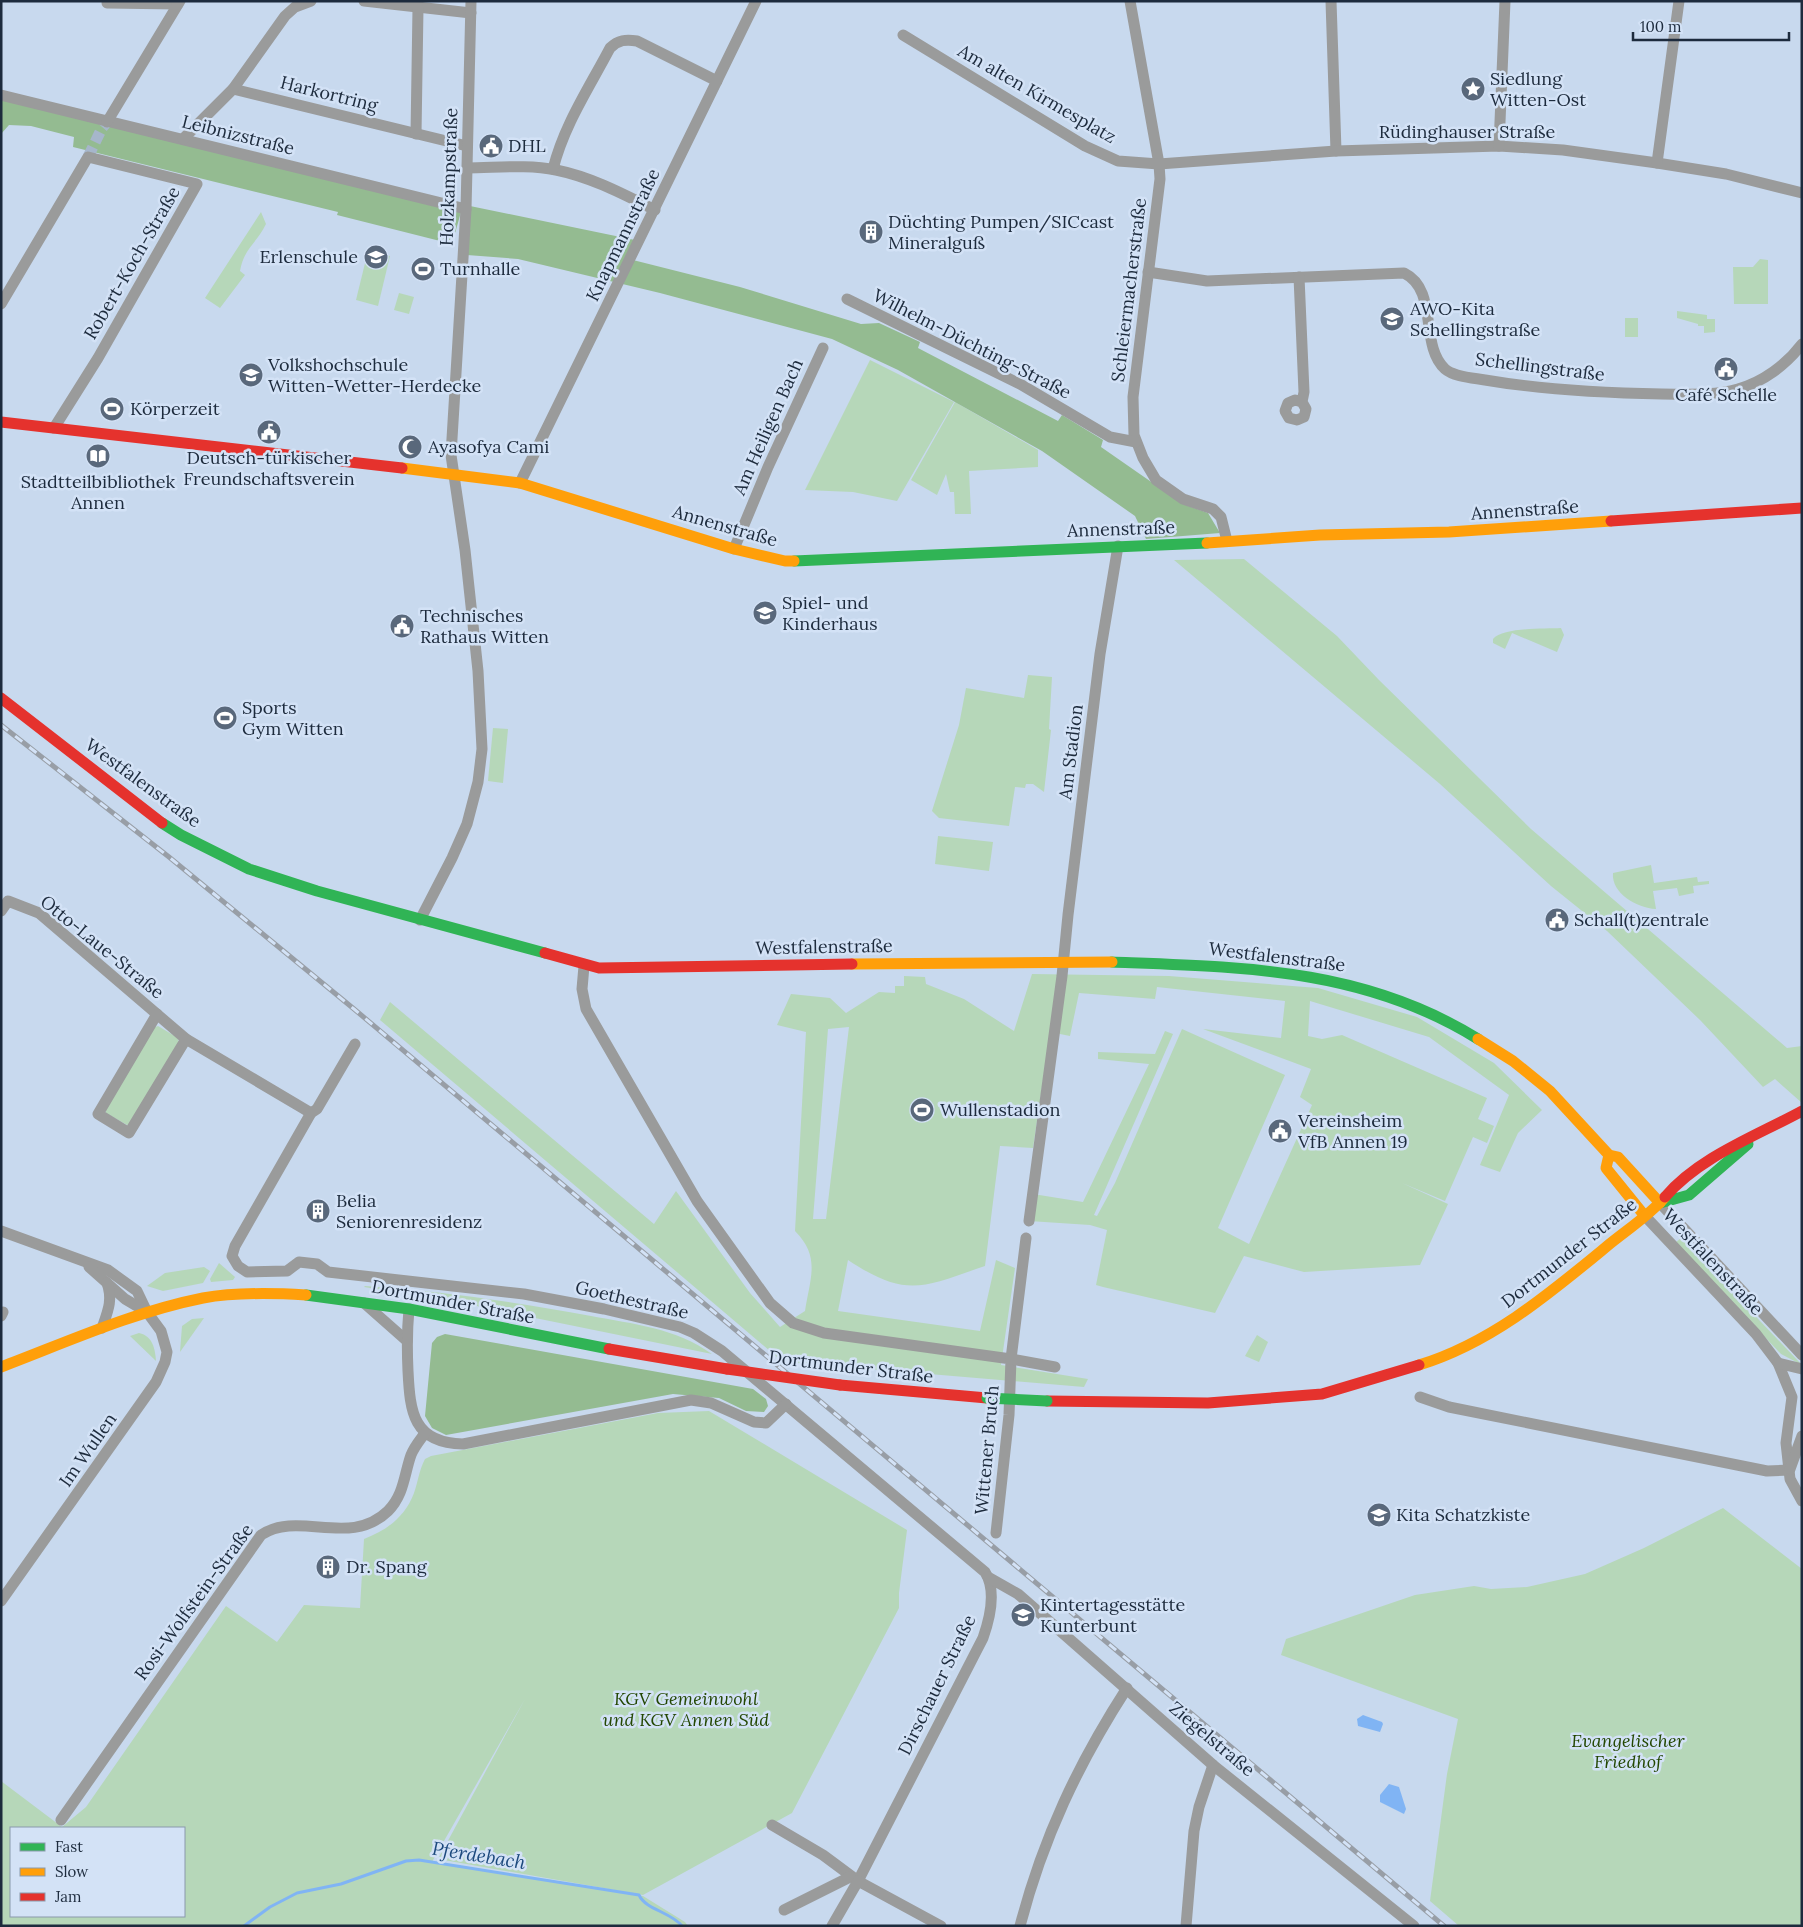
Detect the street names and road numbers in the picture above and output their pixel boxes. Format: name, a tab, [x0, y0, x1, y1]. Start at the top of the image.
street label: Am alten Kirmesplatz	[953, 38, 1120, 148]
street label: Harkortring	[278, 70, 381, 117]
street label: Holzkampstraße	[435, 107, 462, 247]
street label: Leibnizstraße	[179, 109, 297, 160]
street label: Rüdinghauser Straße	[1379, 120, 1556, 143]
street label: Knapmannstraße	[580, 164, 665, 305]
street label: Robert-Koch-Straße	[78, 182, 185, 343]
street label: Schleiermacherstraße	[1106, 196, 1151, 383]
street label: Wilhelm-Düchting-Straße	[869, 283, 1075, 404]
street label: Schellingstraße	[1474, 347, 1606, 386]
street label: Am Heiligen Bach	[727, 355, 808, 499]
street label: Annenstraße	[1469, 494, 1580, 525]
street label: Annenstraße	[669, 499, 780, 552]
street label: Annenstraße	[1066, 515, 1176, 542]
street label: Am Stadion	[1053, 703, 1088, 802]
street label: Westfalenstraße	[81, 733, 206, 832]
street label: Otto-Laue-Straße	[36, 890, 169, 1004]
street label: Westfalenstraße	[755, 934, 893, 959]
street label: Westfalenstraße	[1207, 937, 1347, 976]
street label: Dortmunder Straße	[1496, 1192, 1641, 1313]
street label: Westfalenstraße	[1658, 1204, 1769, 1320]
street label: Dortmunder Straße	[370, 1274, 537, 1329]
street label: Goethestraße	[573, 1275, 691, 1324]
street label: Dortmunder Straße	[767, 1345, 935, 1388]
street label: Wittener Bruch	[969, 1384, 1004, 1516]
street label: Im Wullen	[54, 1408, 121, 1491]
street label: Rosi-Wolfstein-Straße	[129, 1519, 258, 1684]
street label: Dirschauer Straße	[893, 1611, 981, 1759]
street label: Ziegelstraße	[1165, 1696, 1260, 1781]

